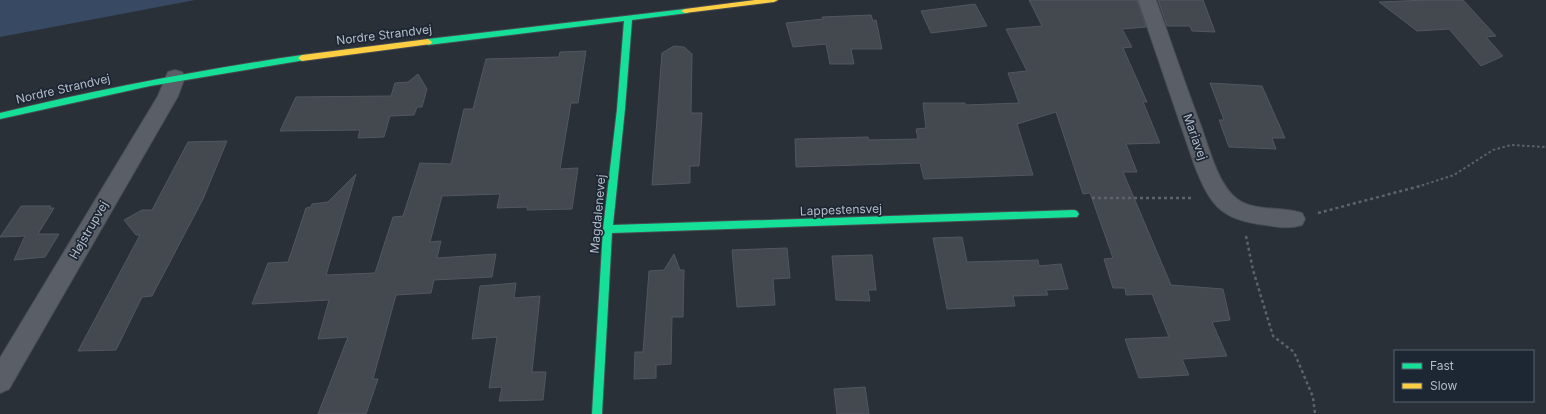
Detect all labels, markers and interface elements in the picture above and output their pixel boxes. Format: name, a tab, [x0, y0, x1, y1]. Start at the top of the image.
street label: Nordre Strandvej	[335, 21, 433, 48]
street label: Nordre Strandvej	[14, 70, 112, 107]
street label: Mariavej	[1180, 112, 1211, 162]
street label: Magdalenevej	[587, 174, 608, 254]
street label: Højstrupvej	[66, 198, 111, 261]
street label: Lappestensvej	[800, 201, 882, 218]
legend	[1394, 350, 1534, 402]
text: Fast	[1430, 358, 1454, 373]
text: Slow	[1430, 378, 1458, 393]

